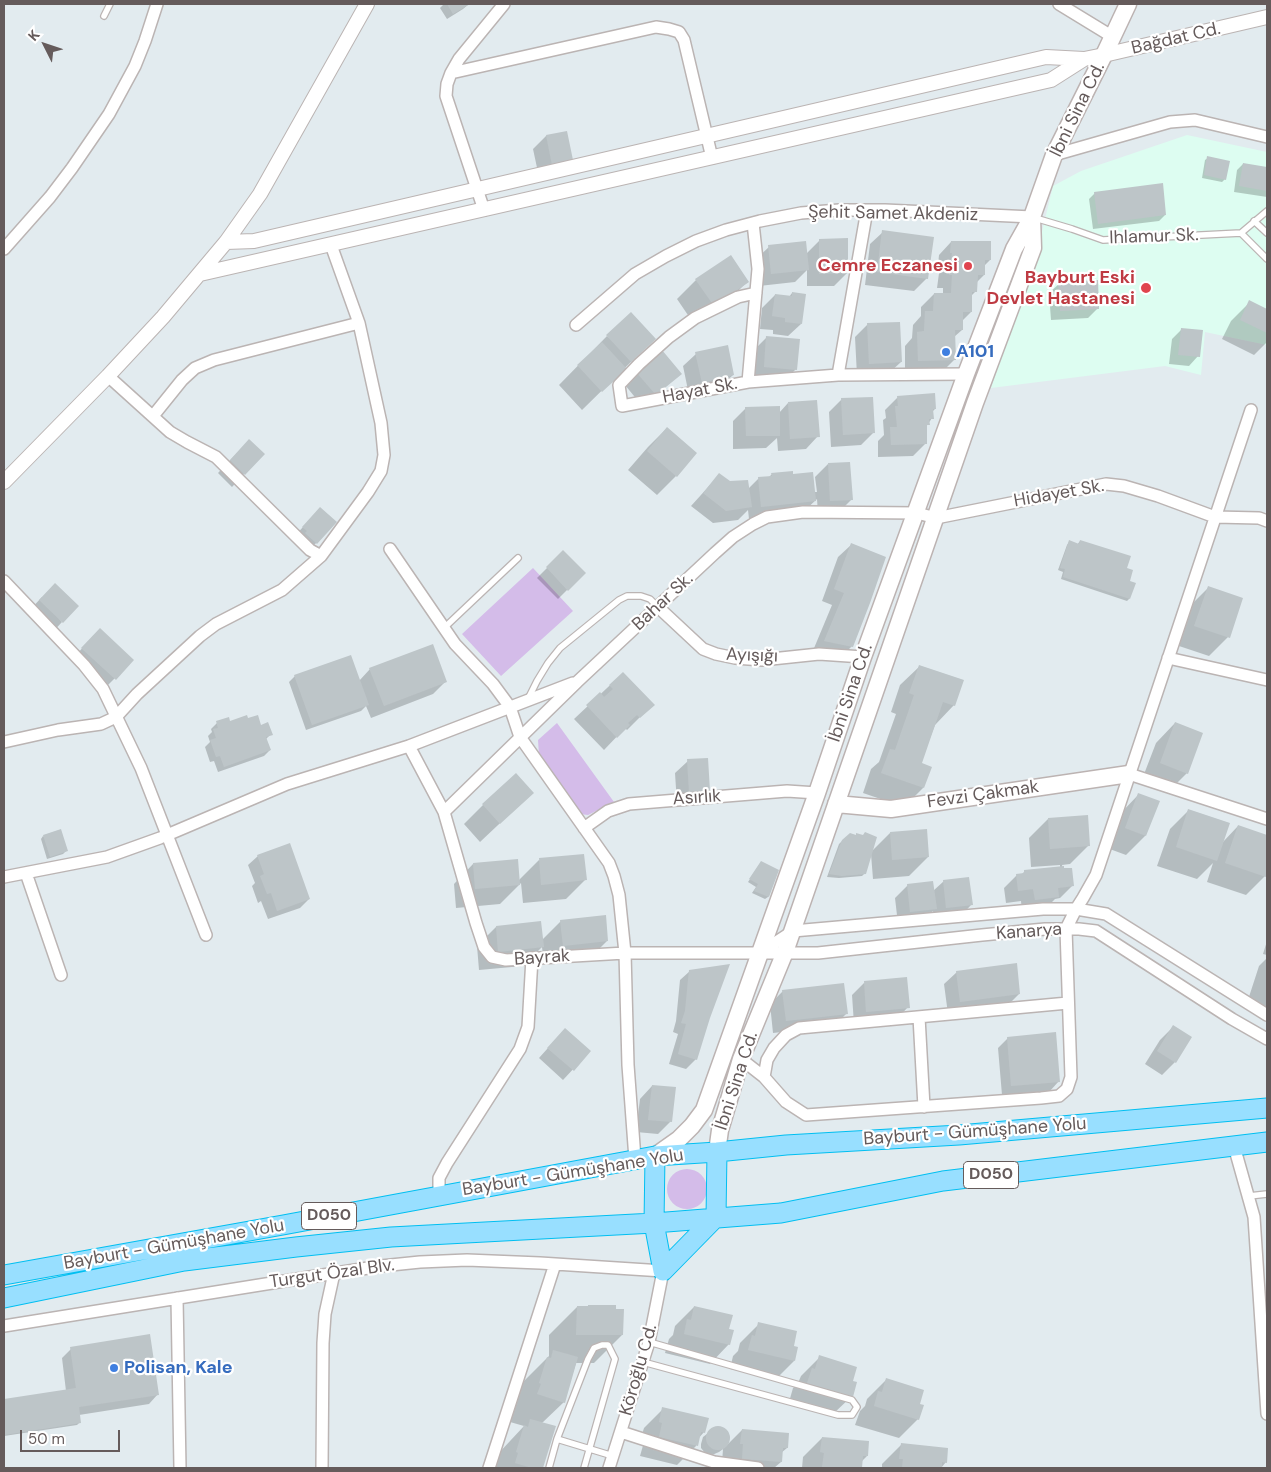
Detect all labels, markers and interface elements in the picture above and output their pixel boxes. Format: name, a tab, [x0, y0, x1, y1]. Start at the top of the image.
street label: Bağdat Cd.	[1129, 18, 1223, 60]
north arrow	[20, 20, 70, 70]
text: K	[24, 26, 43, 45]
street label: İbni Sina Cd.	[1046, 59, 1110, 161]
street label: Şehit Samet Akdeniz	[808, 202, 978, 226]
street label: Ihlamur Sk.	[1109, 225, 1199, 249]
place label: Cemre Eczanesi	[817, 255, 958, 277]
marker: Cemre Eczanesi	[962, 260, 974, 272]
place label: Bayburt Eski Devlet Hastanesi	[987, 267, 1135, 310]
marker: Bayburt Eski Devlet Hastanesi	[1139, 281, 1153, 295]
place label: A101	[956, 341, 994, 363]
marker: A101	[940, 346, 952, 358]
street label: Hayat Sk.	[661, 373, 739, 409]
street label: Hidayet Sk.	[1012, 475, 1106, 513]
street label: Bahar Sk.	[628, 568, 698, 636]
street label: İbni Sina Cd.	[824, 641, 878, 745]
street label: Ayışığı	[726, 644, 778, 668]
street label: Fevzi Çakmak	[926, 776, 1040, 814]
street label: Asırlık	[672, 786, 722, 810]
street label: Kanarya	[995, 919, 1063, 945]
street label: Bayrak	[513, 945, 571, 971]
street label: İbni Sina Cd.	[711, 1029, 763, 1133]
street label: Bayburt - Gümüşhane Yolu	[863, 1113, 1087, 1151]
street label: Bayburt - Gümüşhane Yolu	[461, 1145, 685, 1201]
road number: D050	[964, 1162, 1018, 1188]
road number: D050	[302, 1202, 356, 1230]
street label: Bayburt - Gümüşhane Yolu	[62, 1215, 286, 1275]
street label: Turgut Özal Blv.	[268, 1255, 396, 1293]
street label: Köroğlu Cd.	[616, 1322, 662, 1418]
place label: Polisan, Kale	[124, 1357, 233, 1379]
marker: Polisan, Kale	[108, 1362, 120, 1374]
scale bar	[22, 1420, 122, 1452]
text: 50 m	[28, 1429, 65, 1449]

